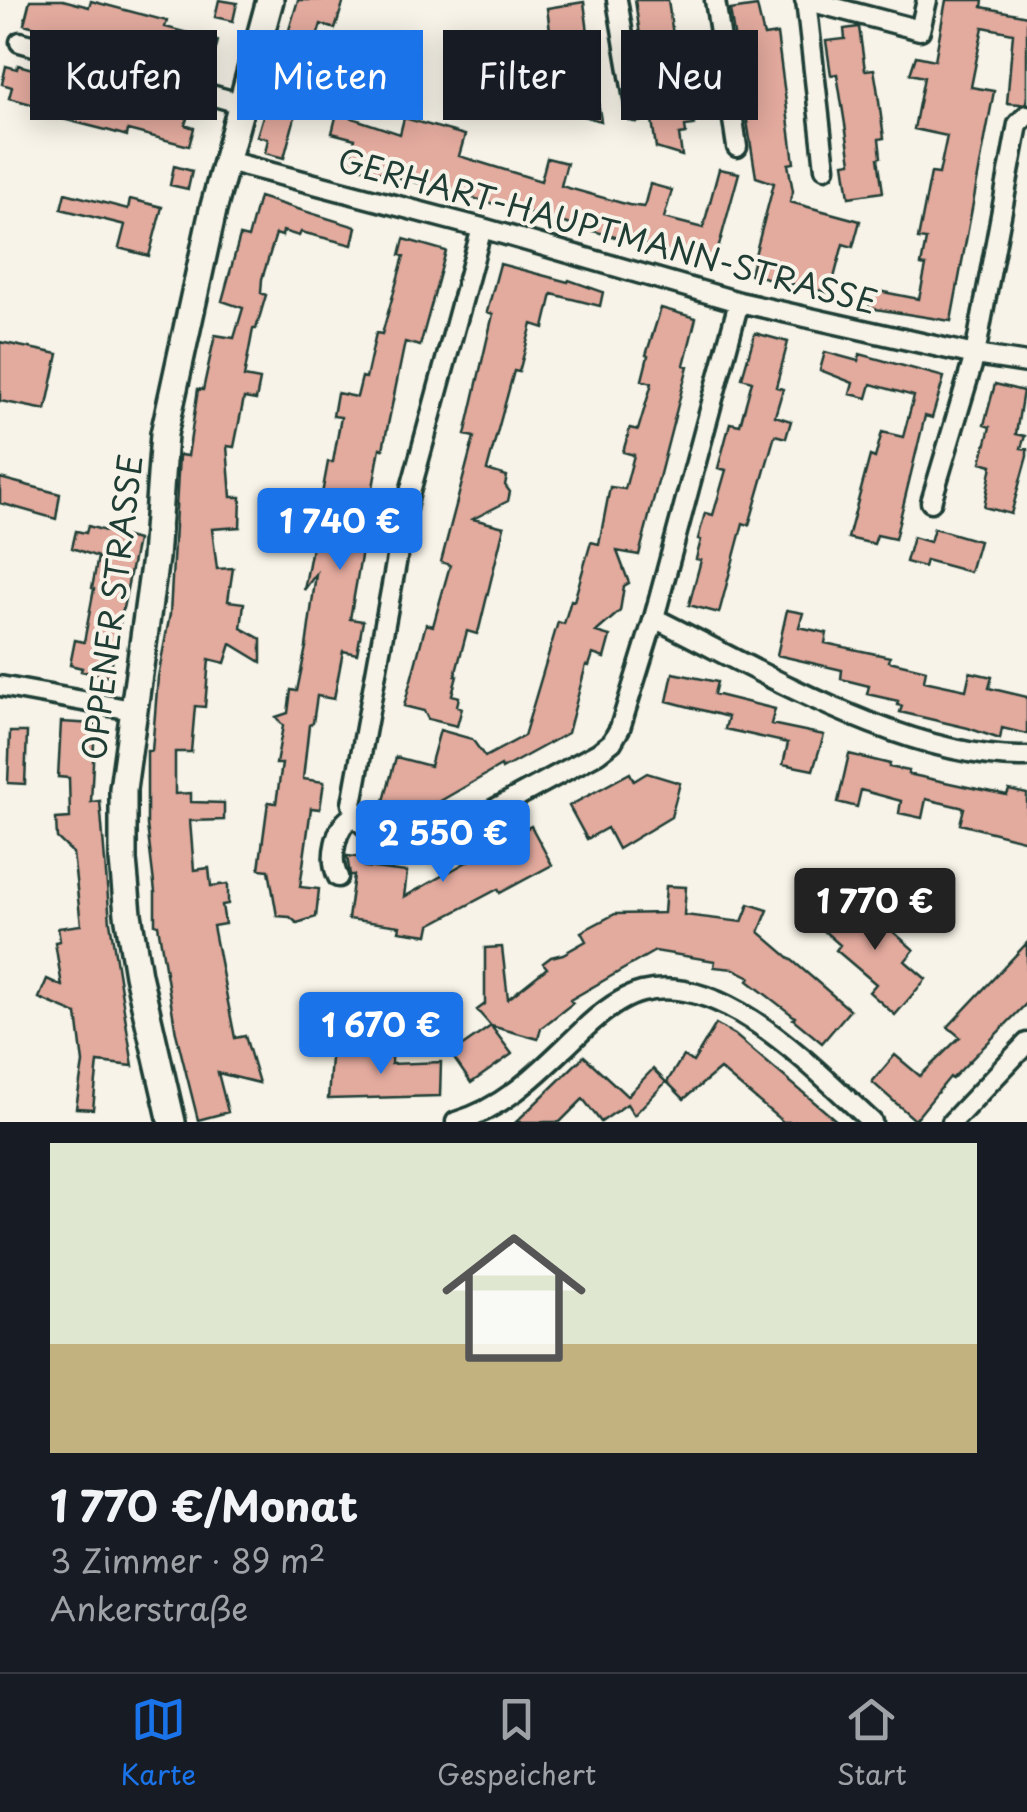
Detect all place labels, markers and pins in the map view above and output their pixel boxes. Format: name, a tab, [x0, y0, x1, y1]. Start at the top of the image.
pin: 1 740 €	[248, 488, 432, 573]
pin: 2 550 €	[351, 800, 535, 885]
pin: 1 770 €	[783, 868, 967, 953]
pin: 1 670 €	[289, 992, 473, 1077]

